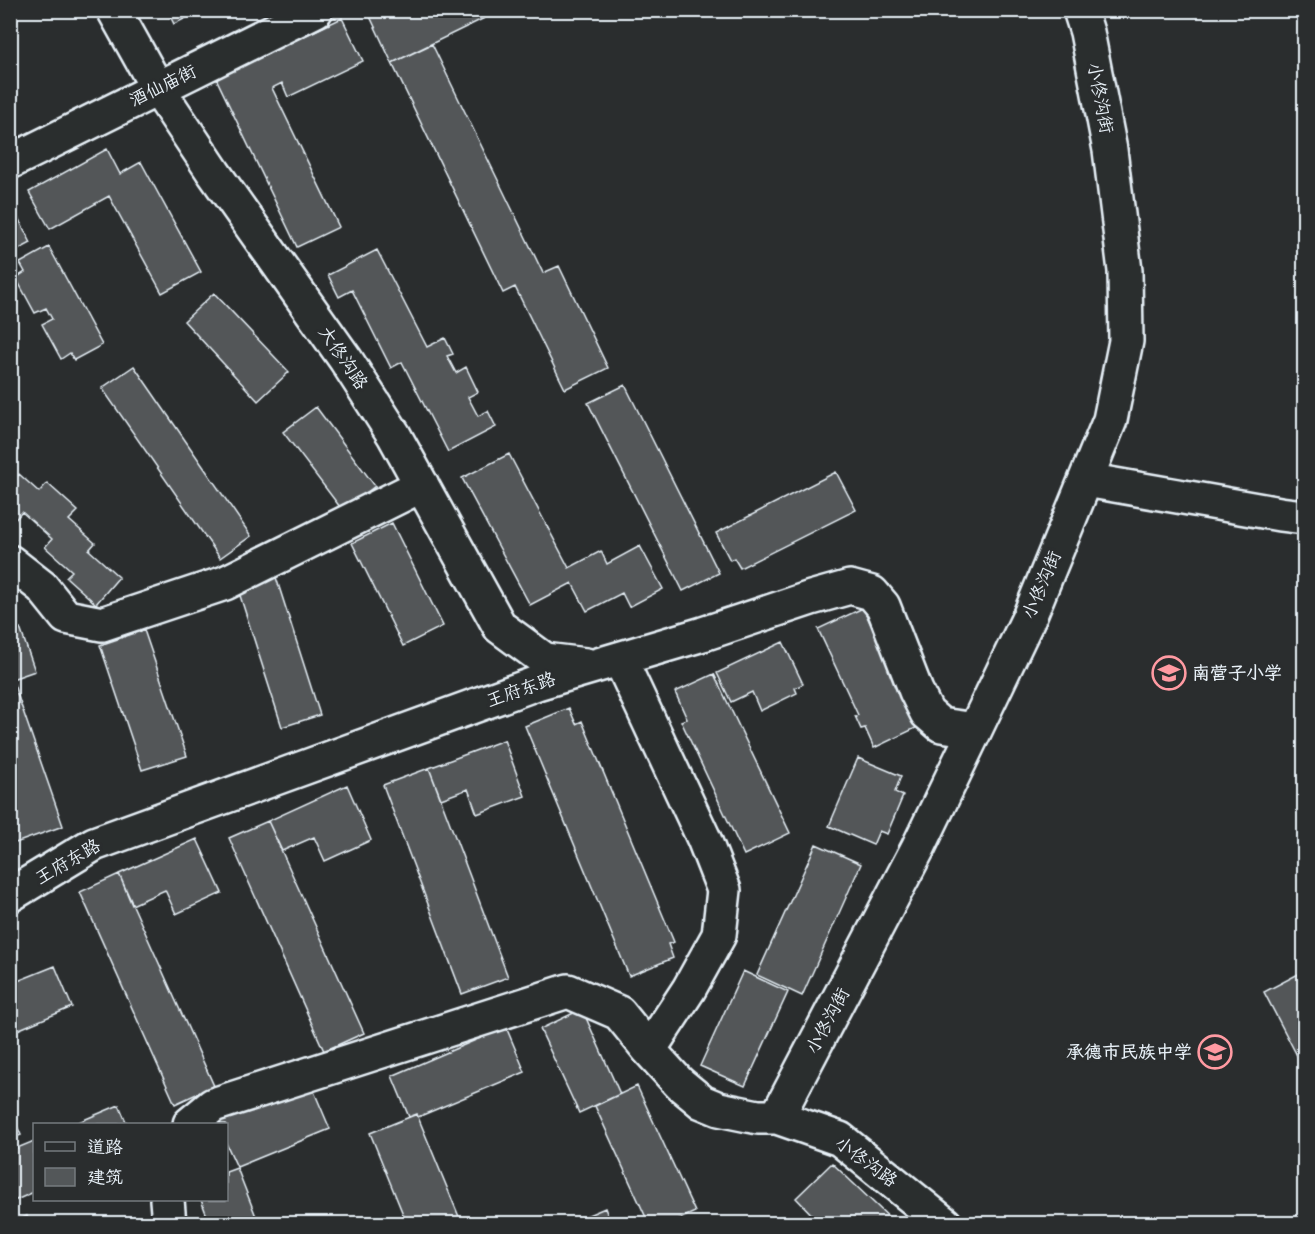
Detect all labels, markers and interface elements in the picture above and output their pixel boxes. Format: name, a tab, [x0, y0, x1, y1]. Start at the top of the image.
street label: 酒仙庙街	[126, 61, 200, 111]
street label: 小佟沟街	[1083, 61, 1117, 135]
street label: 大佟沟路	[314, 322, 372, 394]
street label: 小佟沟街	[1018, 548, 1066, 622]
school or university icon: 南营子小学	[1151, 655, 1187, 691]
place label: 南营子小学	[1192, 663, 1282, 684]
street label: 王府东路	[484, 668, 558, 712]
street label: 王府东路	[32, 835, 104, 889]
street label: 小佟沟街	[802, 984, 854, 1058]
school or university icon: 承德市民族中学	[1197, 1034, 1233, 1070]
place label: 承德市民族中学	[1066, 1042, 1192, 1063]
legend	[33, 1123, 228, 1201]
street label: 小佟沟路	[831, 1132, 901, 1192]
text: 道路	[87, 1137, 123, 1158]
text: 建筑	[87, 1167, 123, 1188]

